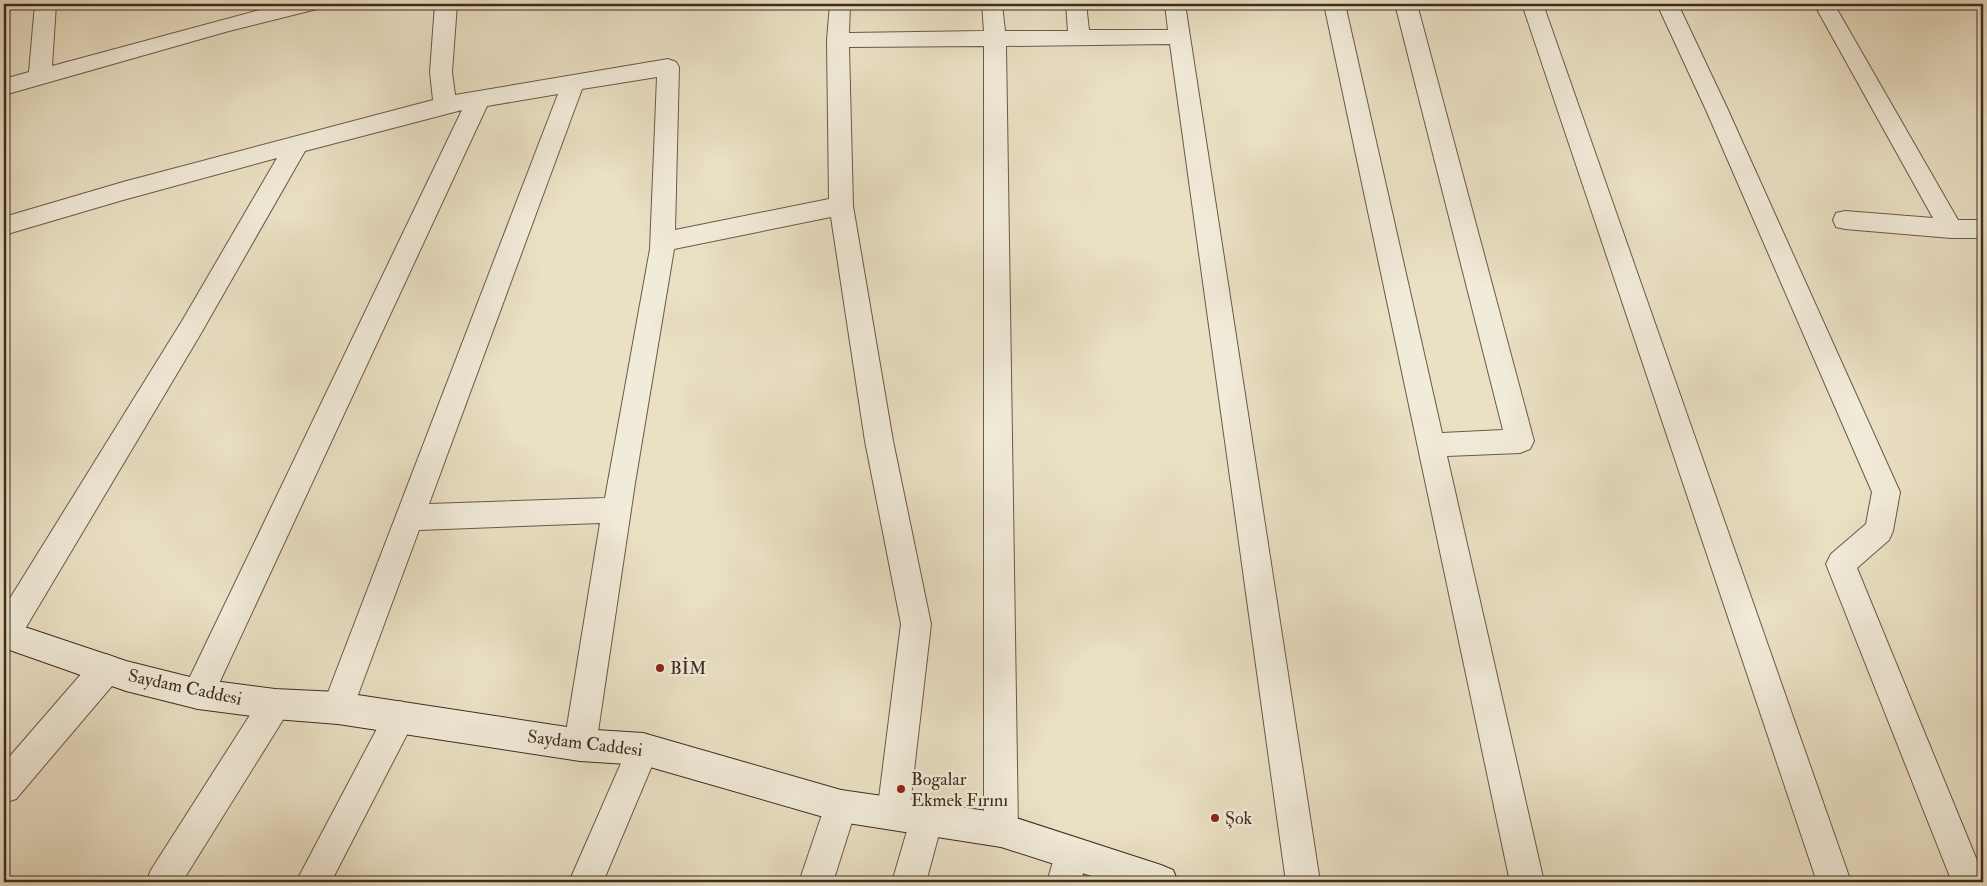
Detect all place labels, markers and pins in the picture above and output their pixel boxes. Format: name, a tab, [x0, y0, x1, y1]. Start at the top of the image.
place label: BİM	[670, 657, 706, 680]
marker: BİM	[654, 662, 666, 674]
place label: Bogalar Ekmek Fırını	[911, 768, 1008, 812]
marker: Bogalar Ekmek Fırını	[895, 783, 907, 795]
place label: Şok	[1225, 807, 1253, 830]
marker: Şok	[1209, 812, 1221, 824]

